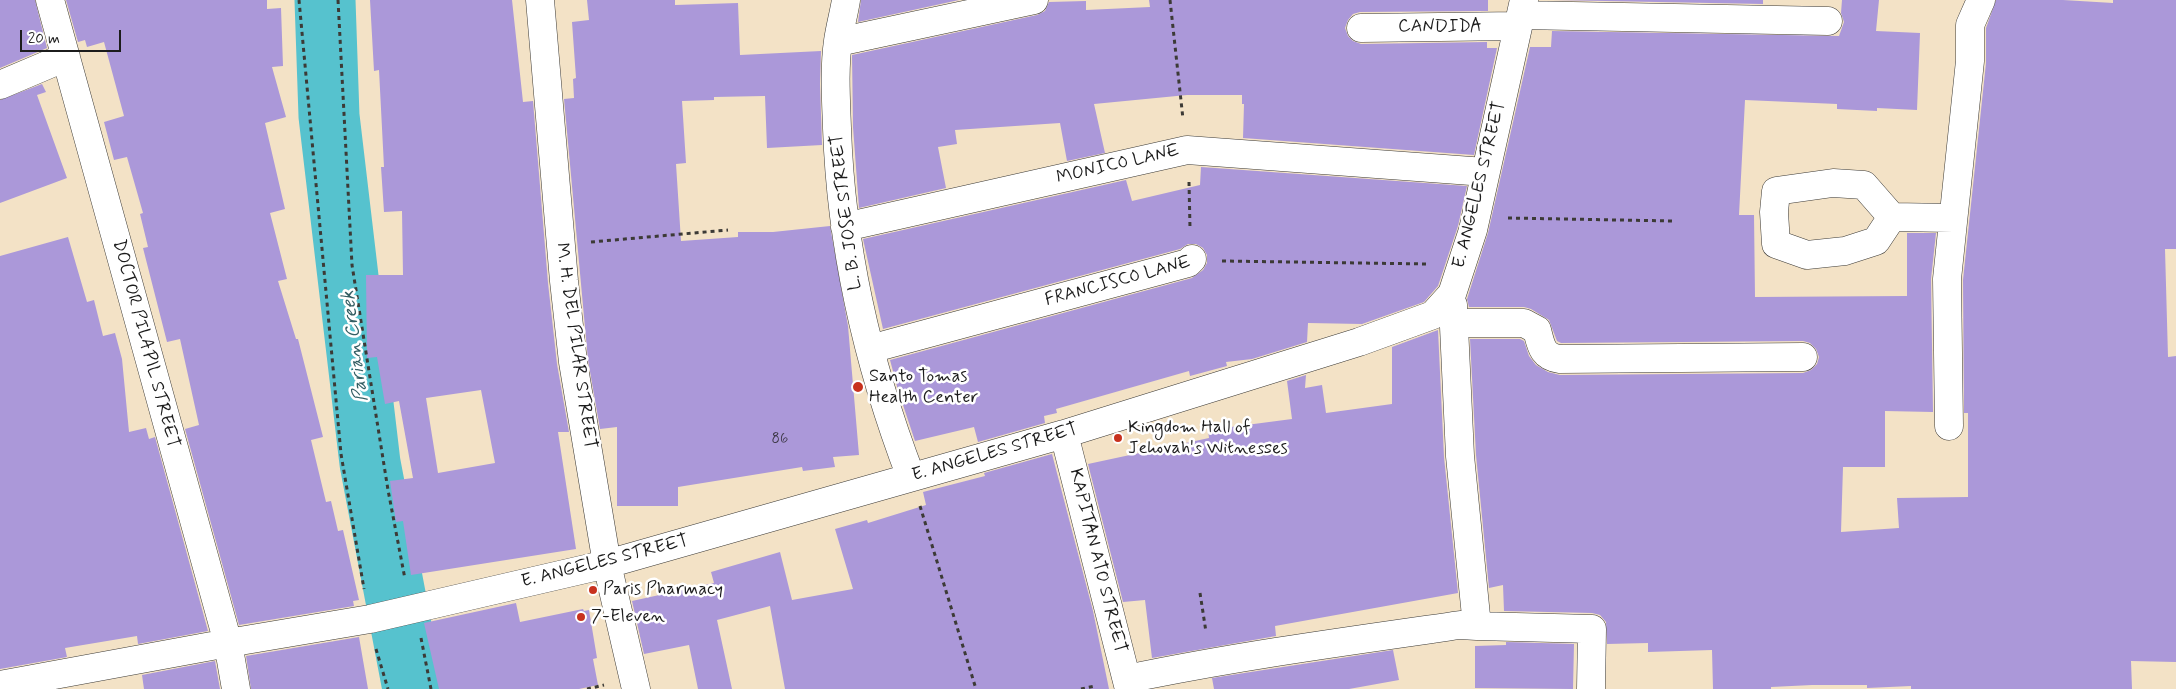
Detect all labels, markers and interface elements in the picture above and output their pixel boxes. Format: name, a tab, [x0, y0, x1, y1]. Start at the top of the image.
street label: CANDIDA	[1398, 16, 1482, 38]
scale bar	[22, 20, 124, 52]
text: 20 m	[28, 29, 60, 49]
street label: E. ANGELES STREET	[1449, 99, 1511, 271]
street label: L. B. JOSE STREET	[827, 133, 867, 291]
street label: MONICO LANE	[1055, 140, 1181, 190]
street label: DOCTOR PILAPIL STREET	[107, 237, 183, 451]
street label: M. H. DEL PILAR STREET	[550, 242, 600, 450]
street label: FRANCISCO LANE	[1043, 252, 1193, 312]
water label: Parian Creek	[338, 289, 374, 403]
place label: Santo Tomas Health Center	[869, 366, 978, 408]
marker: Santo Tomas Health Center	[851, 380, 865, 394]
place label: Kingdom Hall of Jehovah's Witnesses	[1128, 417, 1288, 459]
street label: E. ANGELES STREET	[910, 419, 1080, 487]
house number: 86	[772, 431, 788, 449]
marker: Kingdom Hall of Jehovah's Witnesses	[1112, 432, 1124, 444]
street label: KAPITAN ATO STREET	[1064, 466, 1130, 656]
street label: E. ANGELES STREET	[519, 531, 691, 593]
place label: Paris Pharmacy	[603, 579, 723, 601]
marker: Paris Pharmacy	[587, 584, 599, 596]
place label: 7-Eleven	[591, 606, 665, 628]
marker: 7-Eleven	[575, 611, 587, 623]

